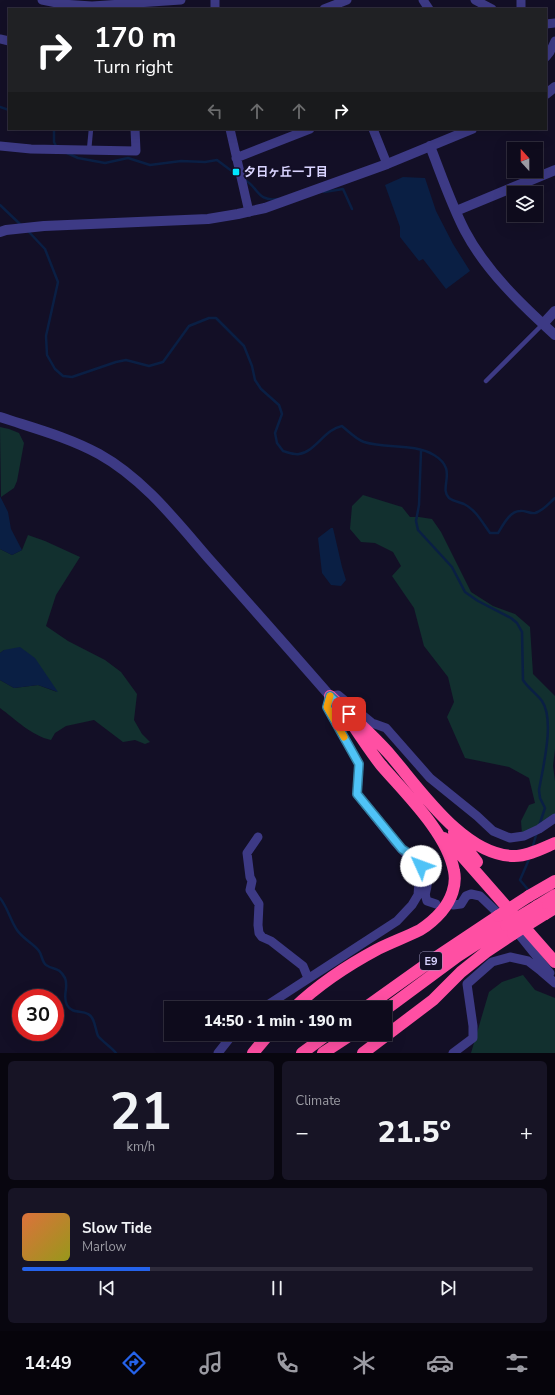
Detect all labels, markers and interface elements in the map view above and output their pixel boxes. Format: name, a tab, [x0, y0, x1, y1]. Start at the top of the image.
text: 170 m	[94, 19, 177, 57]
icon: right	[28, 24, 80, 76]
text: Turn right	[94, 55, 173, 79]
icon: left	[204, 100, 226, 122]
icon: ahead	[246, 100, 268, 122]
icon: ahead	[288, 100, 310, 122]
icon: right	[330, 100, 352, 122]
north arrow	[507, 142, 543, 178]
map controls	[507, 142, 543, 222]
place label: 夕日ヶ丘一丁目	[244, 164, 328, 180]
marker: 夕日ヶ丘一丁目	[231, 167, 241, 177]
button: layers	[507, 186, 543, 222]
pin	[332, 697, 366, 731]
icon: arrive	[338, 703, 360, 725]
position arrow	[400, 845, 442, 887]
road number: E9	[420, 952, 442, 970]
speed limit sign: 30	[12, 989, 64, 1041]
text: 14:50 · 1 min · 190 m	[204, 1011, 352, 1031]
text: 21	[110, 1076, 172, 1147]
text: Climate	[296, 1092, 341, 1110]
text: 21.5°	[378, 1112, 451, 1153]
text: −	[296, 1118, 309, 1148]
text: +	[520, 1118, 533, 1148]
text: km/h	[126, 1138, 155, 1156]
text: Slow Tide	[82, 1218, 152, 1238]
text: Marlow	[82, 1238, 127, 1256]
icon: previous	[96, 1277, 118, 1299]
icon: pause	[266, 1277, 288, 1299]
icon: next	[437, 1277, 459, 1299]
icon: directions	[120, 1349, 148, 1377]
icon: music	[197, 1349, 225, 1377]
icon: phone	[273, 1349, 301, 1377]
icon: climate	[350, 1349, 378, 1377]
icon: car	[426, 1349, 454, 1377]
icon: filters	[503, 1349, 531, 1377]
text: 14:49	[24, 1351, 72, 1375]

